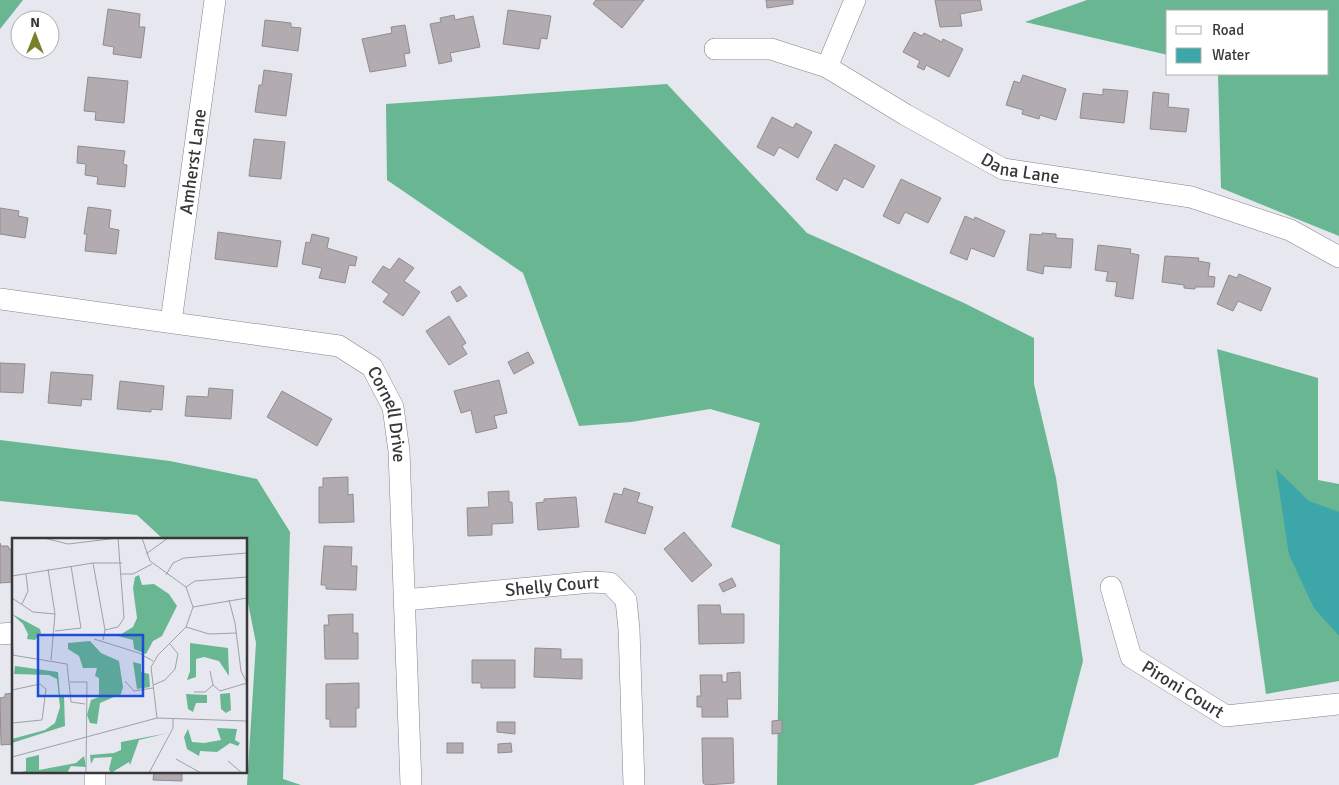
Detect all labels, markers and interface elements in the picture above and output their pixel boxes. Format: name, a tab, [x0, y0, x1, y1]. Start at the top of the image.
north arrow	[10, 10, 60, 60]
legend	[1166, 10, 1329, 75]
text: N	[30, 14, 40, 31]
text: Road	[1212, 21, 1244, 39]
text: Water	[1212, 46, 1250, 64]
street label: Amherst Lane	[175, 107, 211, 216]
street label: Dana Lane	[977, 148, 1061, 188]
street label: Cornell Drive	[363, 362, 410, 463]
inset map	[12, 538, 248, 772]
street label: Shelly Court	[504, 571, 600, 601]
street label: Pironi Court	[1138, 655, 1228, 723]

